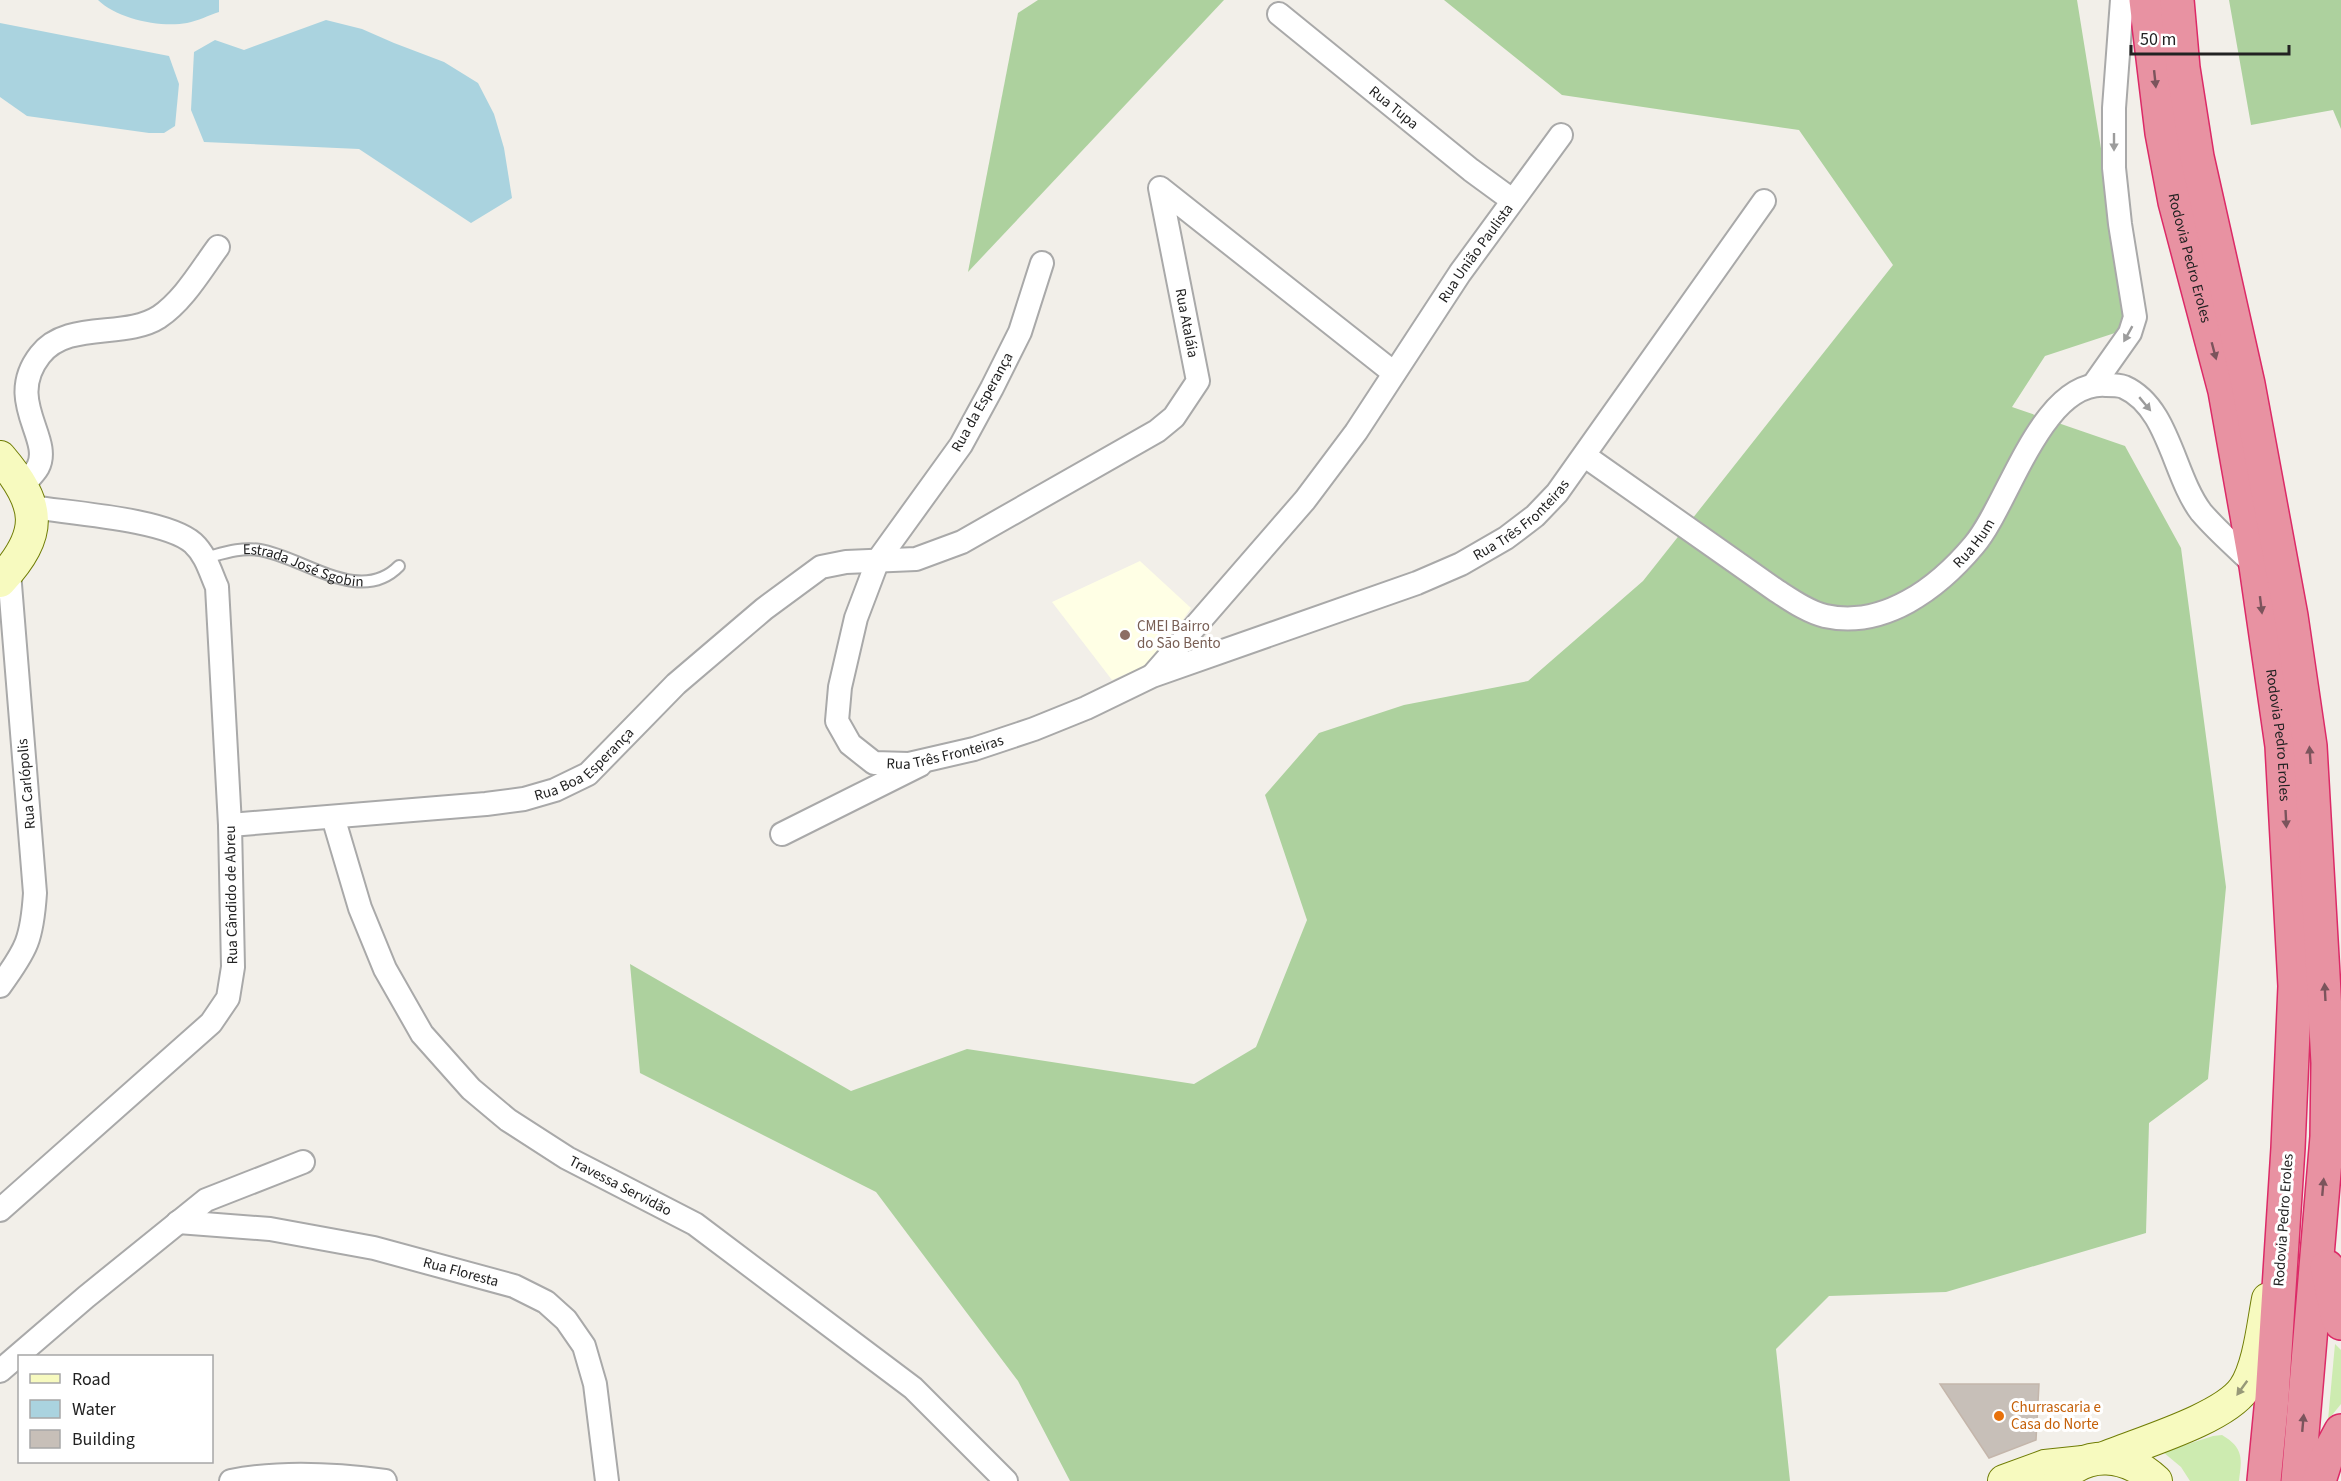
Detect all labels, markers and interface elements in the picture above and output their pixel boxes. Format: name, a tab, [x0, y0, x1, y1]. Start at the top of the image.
scale bar	[2131, 18, 2288, 56]
text: 50 m	[2140, 27, 2176, 52]
one-way arrow	[2151, 70, 2160, 89]
street label: Rua Tupa	[1364, 81, 1423, 134]
one-way arrow	[2109, 133, 2119, 152]
street label: Rodovia Pedro Eroles	[2163, 192, 2216, 325]
street label: Rua União Paulista	[1433, 200, 1518, 307]
street label: Rua Ataláia	[1170, 287, 1204, 360]
one-way arrow	[2123, 326, 2133, 343]
one-way arrow	[2210, 342, 2220, 360]
street label: Rua da Esperança	[946, 349, 1019, 456]
one-way arrow	[2138, 396, 2151, 411]
street label: Rua Três Fronteiras	[1469, 475, 1575, 566]
street label: Rua Hum	[1948, 515, 2000, 573]
street label: Estrada José Sgobin	[243, 539, 364, 593]
one-way arrow	[2256, 595, 2266, 614]
place label: CMEI Bairro do São Bento	[1137, 616, 1221, 654]
marker: CMEI Bairro do São Bento	[1118, 628, 1132, 642]
street label: Rodovia Pedro Eroles	[2260, 668, 2295, 802]
street label: Rua Boa Esperança	[532, 723, 639, 806]
street label: Rua Três Fronteiras	[886, 730, 1006, 775]
street label: Rua Carlópolis	[12, 738, 41, 830]
one-way arrow	[2305, 746, 2315, 765]
one-way arrow	[2281, 810, 2291, 829]
street label: Rua Cândido de Abreu	[220, 825, 243, 965]
one-way arrow	[2320, 982, 2329, 1001]
street label: Travessa Servidão	[565, 1151, 675, 1221]
street label: Rodovia Pedro Eroles	[2268, 1153, 2299, 1287]
one-way arrow	[2318, 1177, 2328, 1196]
street label: Rua Floresta	[421, 1252, 501, 1292]
legend	[18, 1355, 213, 1463]
text: Road	[72, 1367, 111, 1392]
one-way arrow	[2236, 1380, 2248, 1396]
text: Water	[72, 1397, 116, 1422]
place label: Churrascaria e Casa do Norte	[2011, 1397, 2101, 1435]
marker: Churrascaria e Casa do Norte	[1992, 1409, 2006, 1423]
one-way arrow	[2298, 1413, 2308, 1432]
text: Building	[72, 1427, 135, 1452]

